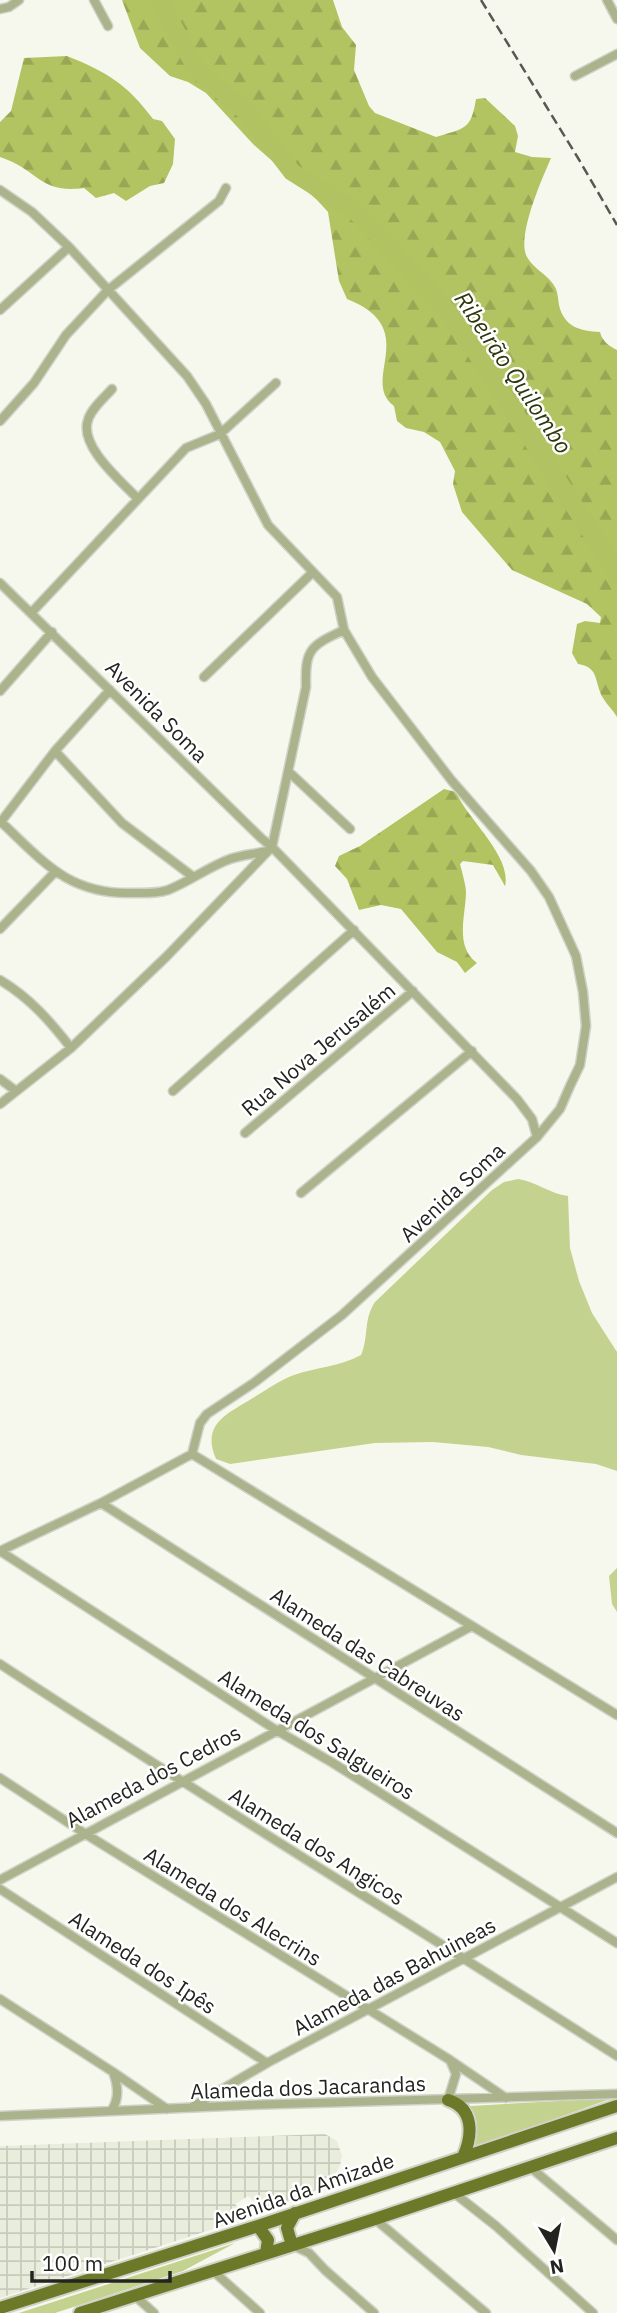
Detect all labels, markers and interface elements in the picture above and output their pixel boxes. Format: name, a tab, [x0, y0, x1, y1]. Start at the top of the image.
water label: Ribeirão Quilombo	[449, 285, 579, 459]
street label: Avenida Soma	[100, 654, 214, 768]
street label: Rua Nova Jerusalém	[235, 976, 401, 1122]
street label: Avenida Soma	[394, 1136, 510, 1248]
street label: Alameda das Cabreuvas	[265, 1581, 471, 1727]
street label: Alameda dos Salgueiros	[214, 1662, 420, 1806]
street label: Alameda dos Cedros	[61, 1718, 245, 1834]
street label: Alameda dos Angicos	[224, 1781, 410, 1911]
street label: Alameda dos Alecrins	[139, 1840, 327, 1972]
street label: Alameda dos Ipês	[64, 1904, 222, 2020]
street label: Alameda das Bahuineas	[288, 1911, 500, 2041]
street label: Alameda dos Jacarandas	[190, 2069, 426, 2105]
street label: Avenida da Amizade	[208, 2146, 398, 2234]
north arrow	[519, 2215, 589, 2285]
scale bar	[32, 2240, 170, 2284]
text: 100 m	[42, 2249, 103, 2277]
text: N	[548, 2254, 566, 2280]

